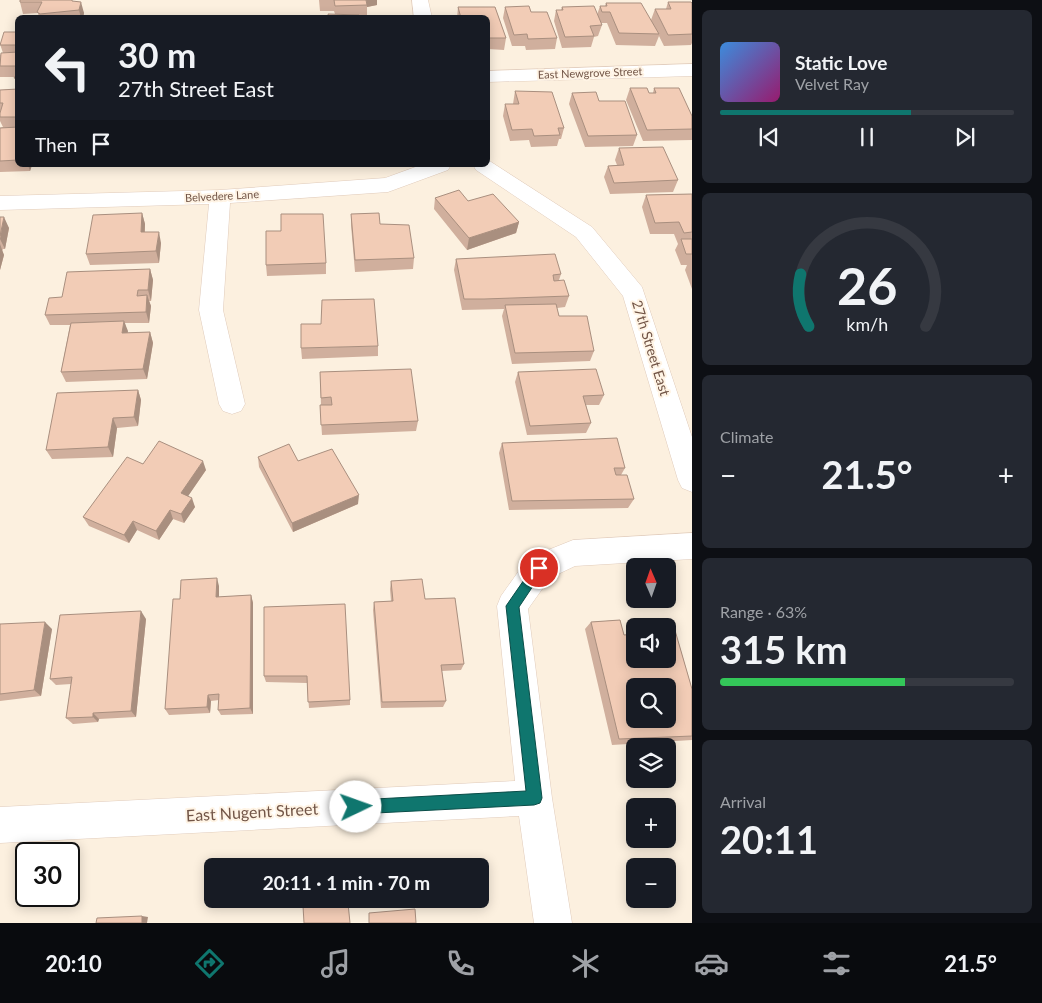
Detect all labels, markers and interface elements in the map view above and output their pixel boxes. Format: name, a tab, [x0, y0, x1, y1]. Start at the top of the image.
text: 30 m	[118, 33, 196, 75]
icon: left	[35, 35, 100, 100]
text: Static Love	[795, 51, 887, 74]
street label: East Newgrove Street	[538, 64, 642, 81]
text: Velvet Ray	[795, 74, 869, 93]
text: 27th Street East	[118, 75, 274, 102]
icon: previous	[755, 123, 783, 151]
icon: pause	[853, 123, 881, 151]
icon: next	[951, 123, 979, 151]
icon: arrive	[87, 130, 115, 158]
text: Then	[35, 133, 77, 156]
street label: Belvedere Lane	[185, 187, 260, 204]
text: 26	[837, 254, 897, 316]
street label: 27th Street East	[629, 298, 674, 398]
text: km/h	[846, 313, 888, 335]
text: Climate	[720, 427, 773, 446]
text: 21.5°	[822, 451, 912, 497]
text: −	[720, 458, 736, 492]
text: +	[998, 458, 1014, 492]
pin	[518, 547, 560, 589]
icon: arrive	[525, 554, 553, 582]
north arrow	[626, 558, 676, 608]
map controls	[626, 558, 676, 908]
text: Range · 63%	[720, 602, 807, 621]
button: sound	[626, 618, 676, 668]
text: 315 km	[720, 626, 848, 672]
button: search	[626, 678, 676, 728]
button: layers	[626, 738, 676, 788]
position arrow	[329, 780, 381, 832]
text: Arrival	[720, 792, 766, 811]
button: +	[626, 798, 676, 848]
street label: East Nugent Street	[185, 799, 319, 824]
text: 20:11	[720, 816, 818, 862]
speed limit sign: 30	[15, 842, 80, 907]
button: −	[626, 858, 676, 908]
text: 20:11 · 1 min · 70 m	[263, 871, 430, 894]
icon: directions	[192, 946, 227, 981]
icon: music	[318, 946, 353, 981]
icon: phone	[443, 946, 478, 981]
icon: climate	[568, 946, 603, 981]
icon: car	[694, 946, 729, 981]
icon: filters	[819, 946, 854, 981]
text: 20:10	[45, 950, 102, 977]
text: 21.5°	[944, 950, 997, 977]

